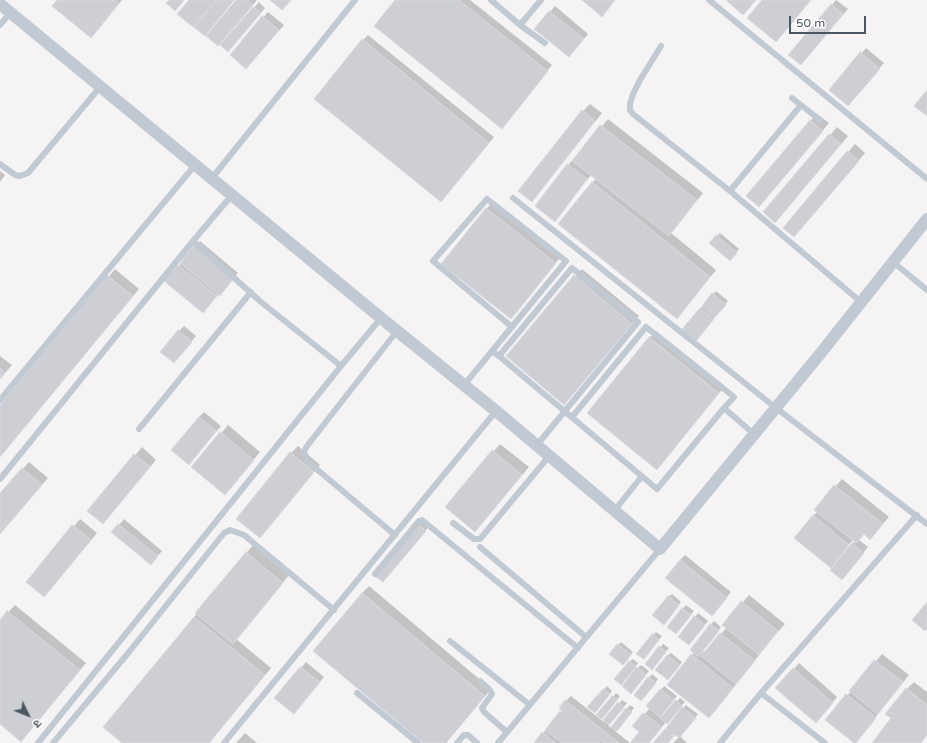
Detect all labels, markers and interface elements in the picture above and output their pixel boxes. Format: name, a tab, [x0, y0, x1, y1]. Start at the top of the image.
scale bar	[791, 8, 868, 34]
text: 50 m	[796, 16, 825, 30]
north arrow	[8, 695, 48, 735]
text: उ	[30, 717, 44, 730]

